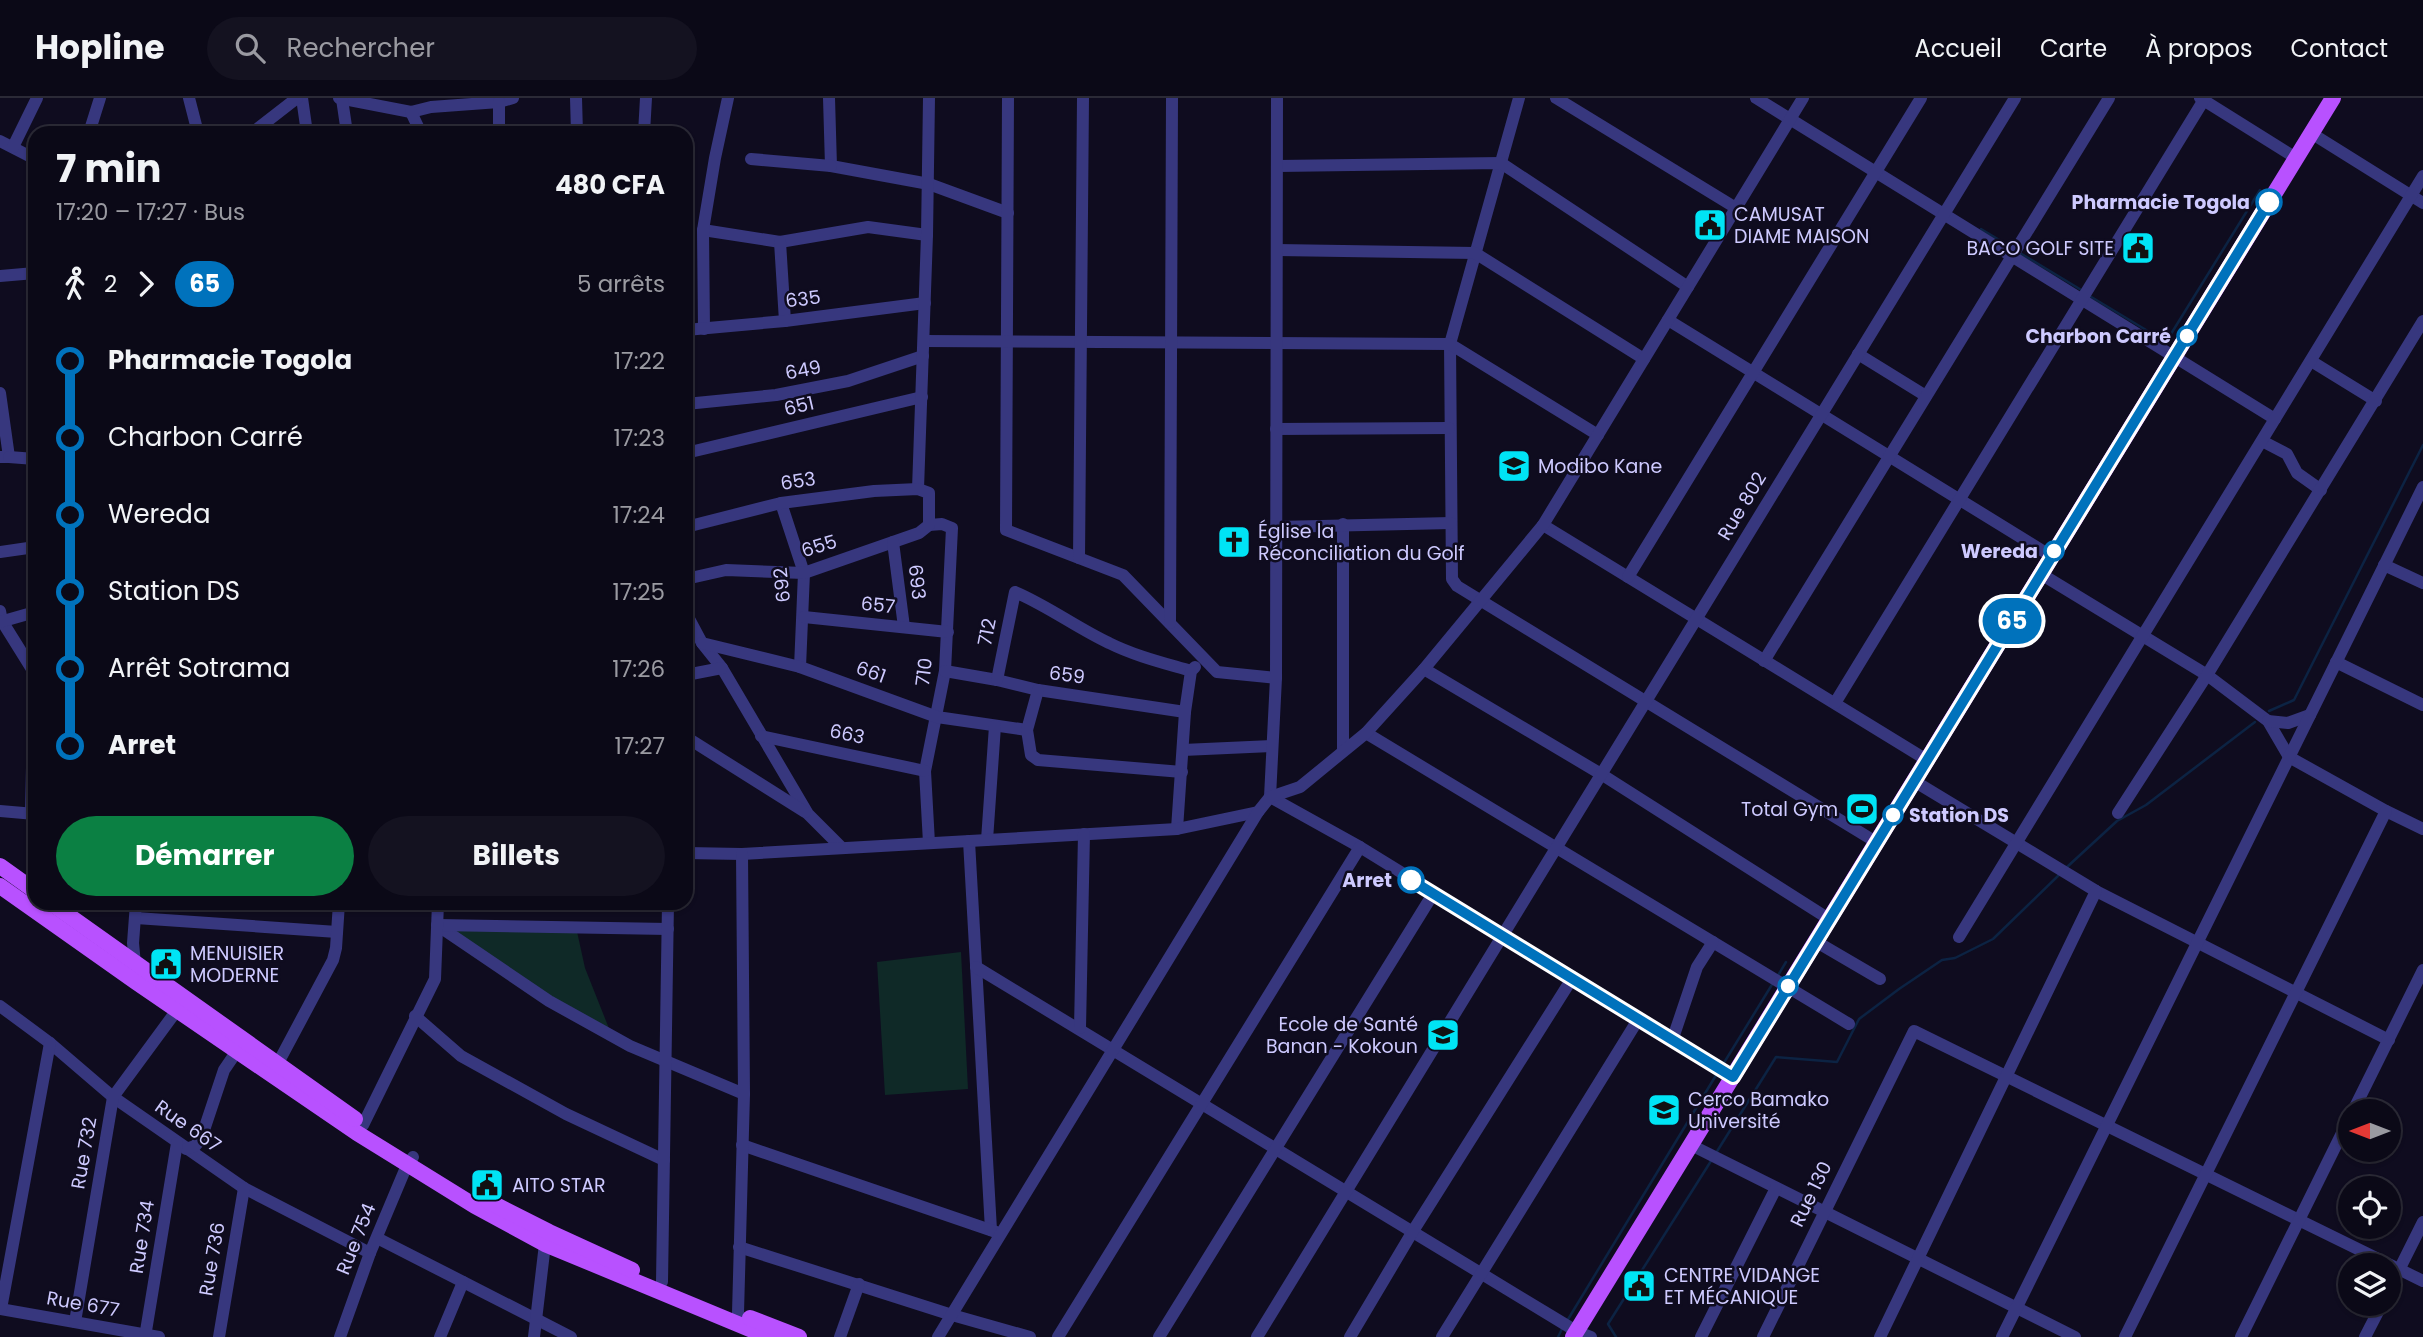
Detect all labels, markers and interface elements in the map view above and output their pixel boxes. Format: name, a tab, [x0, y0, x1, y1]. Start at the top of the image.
search box	[207, 17, 697, 80]
text: Hopline	[35, 24, 165, 71]
icon: search	[231, 29, 269, 67]
text: Rechercher	[287, 30, 435, 66]
text: Accueil	[1915, 32, 2002, 65]
text: Carte	[2040, 32, 2107, 65]
text: À propos	[2145, 32, 2252, 65]
text: Contact	[2290, 32, 2388, 65]
text: 7 min	[56, 142, 161, 195]
text: 480 CFA	[555, 167, 665, 203]
place label: Pharmacie Togola	[2072, 189, 2250, 216]
marker: Pharmacie Togola	[2256, 189, 2282, 215]
text: 17:20 – 17:27 · Bus	[56, 196, 245, 228]
place label: CAMUSAT DIAME MAISON	[1734, 201, 1869, 250]
public building icon: CAMUSAT DIAME MAISON	[1691, 206, 1729, 244]
public building icon: BACO GOLF SITE	[2119, 229, 2157, 267]
place label: BACO GOLF SITE	[1966, 235, 2114, 262]
icon: walk	[56, 265, 94, 303]
icon: forward	[127, 265, 165, 303]
text: 65	[189, 267, 220, 300]
text: 2	[104, 268, 117, 300]
text: 5 arrêts	[577, 268, 665, 300]
street label: 635	[784, 283, 822, 315]
place label: Charbon Carré	[2025, 323, 2171, 350]
marker: Charbon Carré	[2177, 326, 2197, 346]
text: Pharmacie Togola	[108, 342, 352, 378]
text: 17:22	[614, 345, 665, 377]
street label: 649	[783, 353, 823, 387]
street label: 651	[781, 389, 817, 423]
text: Charbon Carré	[108, 419, 303, 455]
text: 17:23	[613, 422, 665, 454]
school or university icon: Modibo Kane	[1495, 447, 1533, 485]
place label: Modibo Kane	[1538, 453, 1662, 480]
street label: 653	[779, 465, 817, 497]
street label: Rue 802	[1711, 467, 1773, 545]
text: Wereda	[108, 496, 210, 532]
text: 17:24	[612, 499, 665, 531]
place label: Église la Réconciliation du Golf	[1258, 518, 1465, 567]
church icon: Église la Réconciliation du Golf	[1215, 523, 1253, 561]
street label: 655	[798, 528, 840, 564]
place label: Wereda	[1961, 538, 2038, 565]
marker: Wereda	[2044, 541, 2064, 561]
street label: 693	[901, 563, 933, 601]
street label: 692	[767, 566, 797, 604]
text: Station DS	[108, 573, 240, 609]
text: 17:25	[613, 576, 665, 608]
street label: 657	[859, 590, 897, 620]
line badge: 65	[1980, 598, 2044, 644]
text: 65	[1997, 604, 2027, 637]
street label: 712	[971, 616, 1003, 648]
text: Arrêt Sotrama	[108, 650, 290, 686]
text: 17:26	[612, 653, 665, 685]
street label: 661	[852, 654, 890, 690]
street label: 710	[909, 656, 939, 688]
street label: 659	[1047, 659, 1087, 691]
street label: 663	[827, 717, 867, 751]
text: Arret	[108, 727, 176, 763]
text: 17:27	[614, 730, 665, 762]
sports icon: Total Gym	[1843, 790, 1881, 828]
place label: Total Gym	[1741, 796, 1838, 823]
place label: Station DS	[1909, 802, 2009, 829]
marker: Station DS	[1883, 805, 1903, 825]
button: Démarrer	[56, 816, 354, 896]
button: Billets	[368, 816, 665, 896]
place label: Arret	[1342, 867, 1392, 894]
marker: Arret	[1398, 867, 1424, 893]
place label: MENUISIER MODERNE	[190, 940, 284, 989]
public building icon: MENUISIER MODERNE	[147, 945, 185, 983]
unlabelled marker	[1778, 976, 1798, 996]
place label: Ecole de Santé Banan - Kokoun	[1266, 1011, 1418, 1060]
school or university icon: Ecole de Santé Banan - Kokoun	[1424, 1016, 1462, 1054]
place label: Cerco Bamako Université	[1688, 1086, 1829, 1135]
school or university icon: Cerco Bamako Université	[1645, 1091, 1683, 1129]
street label: Rue 667	[150, 1093, 226, 1159]
north arrow	[2338, 1099, 2401, 1162]
map controls	[2338, 1099, 2401, 1316]
street label: Rue 732	[64, 1115, 104, 1191]
street label: Rue 130	[1784, 1157, 1838, 1231]
public building icon: AITO STAR	[468, 1166, 506, 1204]
place label: AITO STAR	[512, 1172, 606, 1199]
button: locate	[2338, 1176, 2401, 1239]
street label: Rue 734	[123, 1198, 161, 1276]
street label: Rue 754	[329, 1199, 383, 1279]
street label: Rue 736	[192, 1220, 232, 1298]
button: layers	[2338, 1253, 2401, 1316]
place label: CENTRE VIDANGE ET MÉCANIQUE	[1664, 1262, 1820, 1311]
public building icon: CENTRE VIDANGE ET MÉCANIQUE	[1620, 1267, 1658, 1305]
street label: Rue 677	[45, 1284, 121, 1324]

